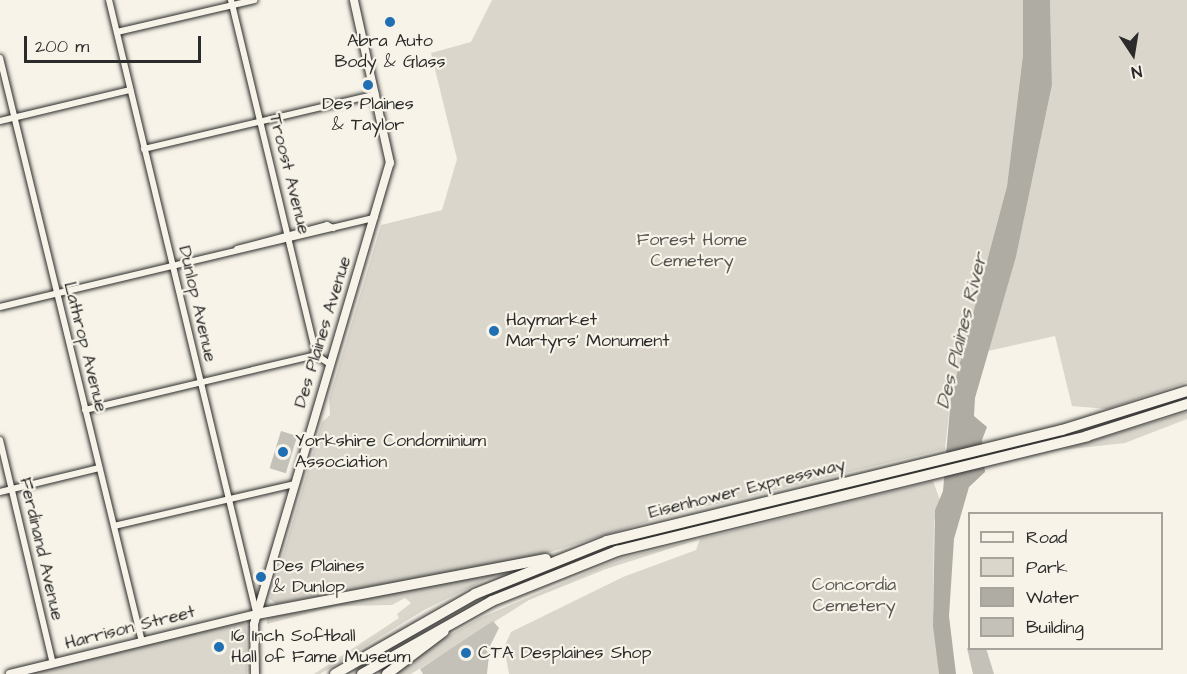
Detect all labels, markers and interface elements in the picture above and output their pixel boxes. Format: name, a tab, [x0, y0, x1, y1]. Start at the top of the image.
marker: Abra Auto Body & Glass	[383, 15, 397, 29]
scale bar	[27, 24, 204, 62]
north arrow	[1103, 24, 1163, 84]
place label: Abra Auto Body & Glass	[334, 31, 446, 74]
text: 200 m	[35, 34, 89, 59]
text: N	[1130, 60, 1144, 83]
marker: Des Plaines & Taylor	[361, 78, 375, 92]
place label: Des Plaines & Taylor	[322, 94, 414, 136]
street label: Troost Avenue	[264, 112, 314, 236]
park label: Forest Home Cemetery	[637, 230, 747, 272]
street label: Dunlop Avenue	[173, 244, 221, 364]
water label: Des Plaines River	[931, 251, 993, 411]
street label: Des Plaines Avenue	[290, 254, 356, 410]
street label: Lathrop Avenue	[58, 280, 112, 414]
place label: Haymarket Martyrs' Monument	[506, 310, 669, 352]
marker: Haymarket Martyrs' Monument	[487, 324, 501, 338]
place label: Yorkshire Condominium Association	[295, 431, 486, 474]
marker: Yorkshire Condominium Association	[276, 445, 290, 459]
street label: Eisenhower Expressway	[646, 454, 848, 524]
street label: Ferdinand Avenue	[14, 475, 68, 623]
legend	[968, 512, 1163, 650]
text: Road	[1026, 525, 1067, 550]
text: Park	[1026, 555, 1068, 580]
place label: Des Plaines & Dunlop	[273, 556, 365, 598]
marker: Des Plaines & Dunlop	[254, 570, 268, 584]
park label: Concordia Cemetery	[812, 575, 896, 618]
text: Water	[1026, 585, 1079, 610]
street label: Harrison Street	[63, 601, 197, 655]
text: Building	[1026, 615, 1084, 640]
place label: 16 Inch Softball Hall of Fame Museum	[231, 626, 410, 668]
marker: 16 Inch Softball Hall of Fame Museum	[212, 640, 226, 654]
place label: CTA Desplaines Shop	[478, 642, 651, 664]
marker: CTA Desplaines Shop	[459, 646, 473, 660]

